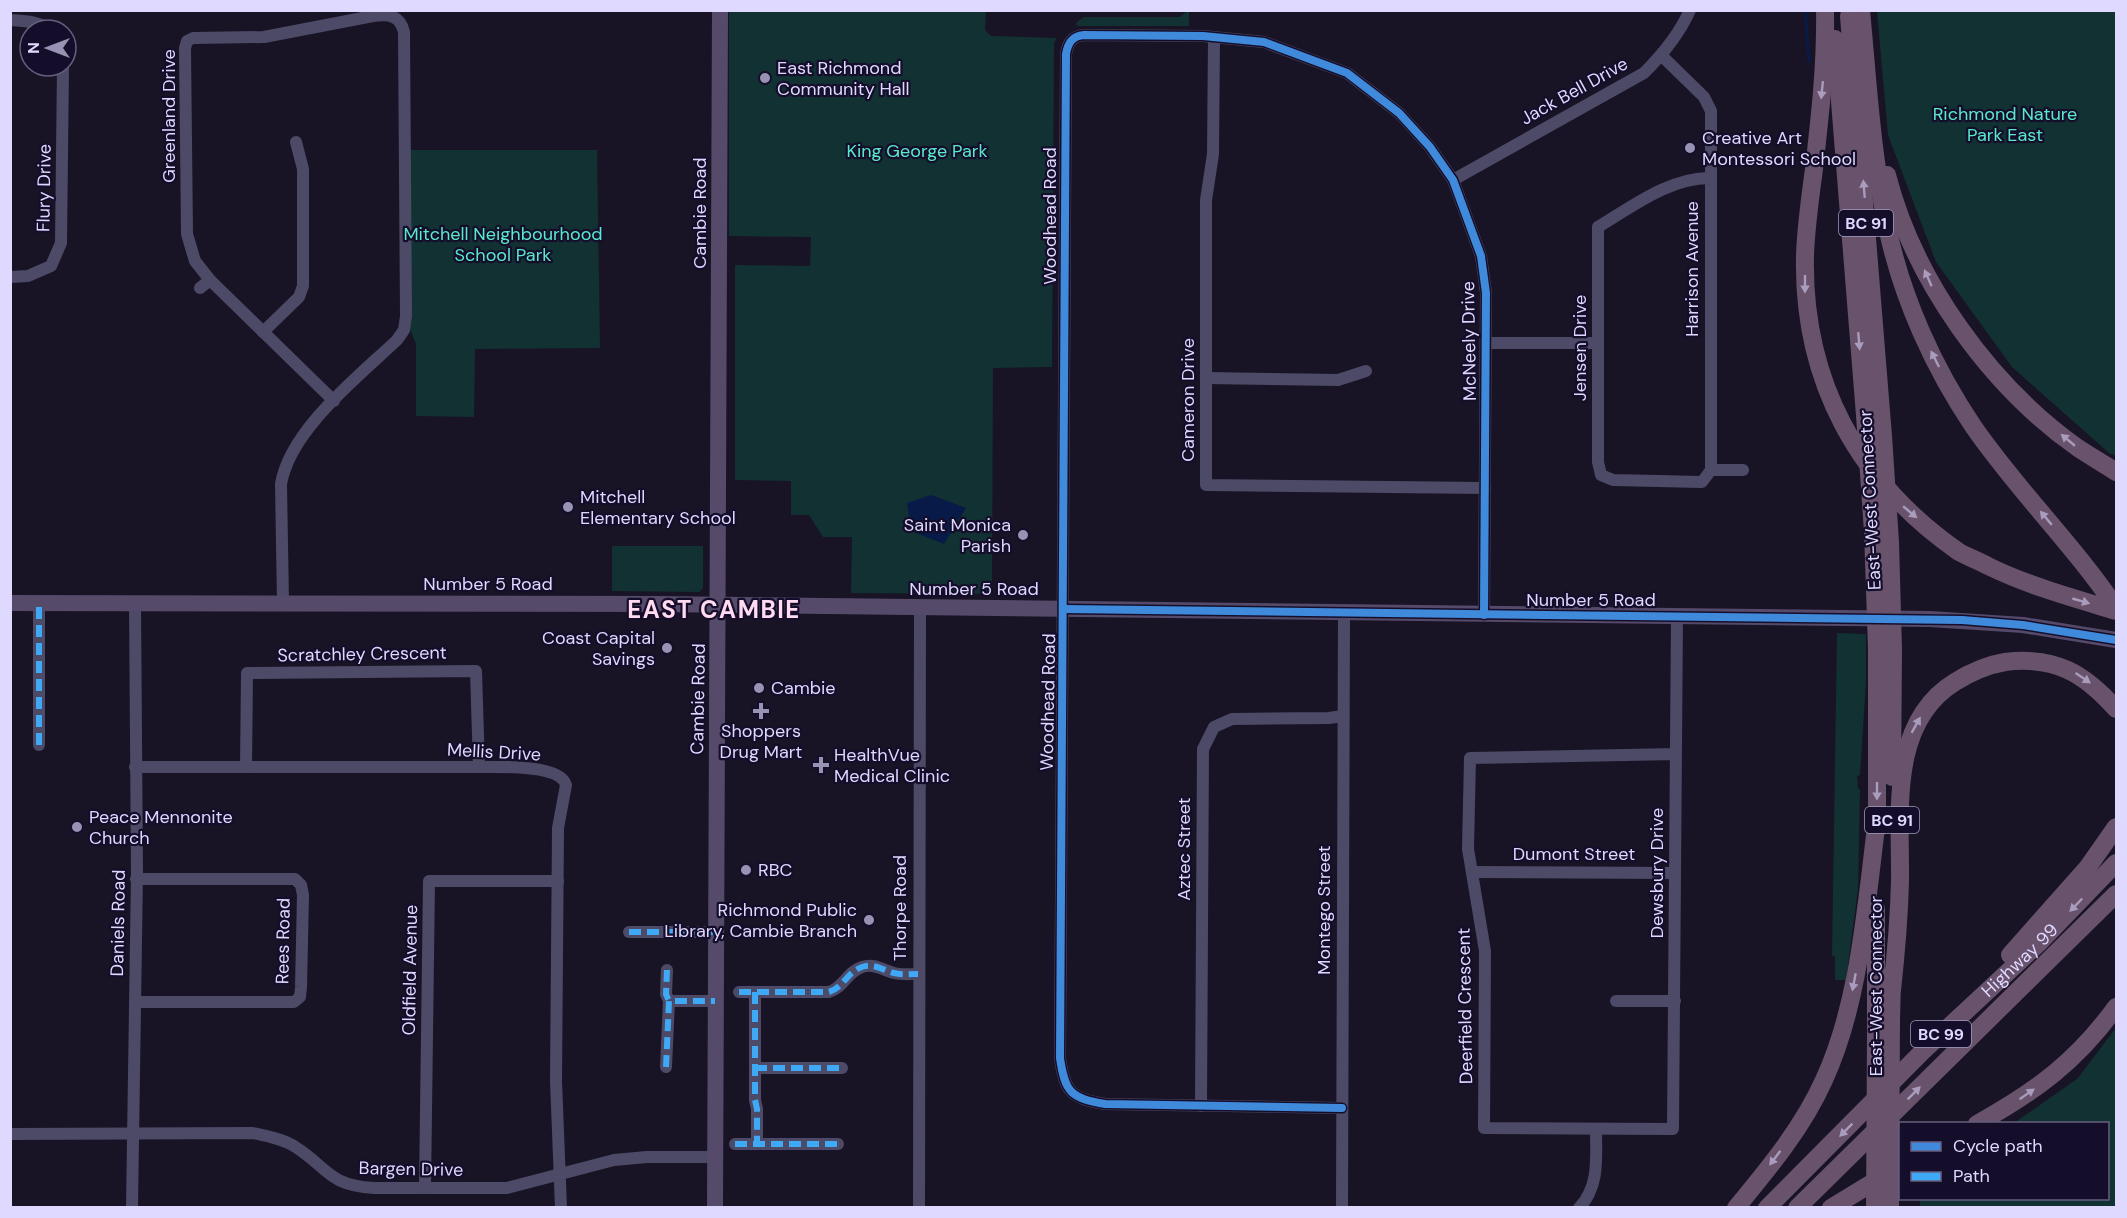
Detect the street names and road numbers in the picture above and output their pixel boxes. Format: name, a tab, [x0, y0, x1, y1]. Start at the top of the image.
street label: Greenland Drive	[157, 49, 181, 183]
street label: Jack Bell Drive	[1516, 52, 1632, 130]
street label: Flury Drive	[31, 144, 57, 232]
street label: Woodhead Road	[1038, 147, 1062, 285]
street label: Cambie Road	[688, 157, 712, 269]
street label: Harrison Avenue	[1680, 201, 1704, 337]
road number: BC 91	[1839, 210, 1893, 236]
street label: McNeely Drive	[1456, 281, 1482, 401]
street label: Jensen Drive	[1568, 295, 1592, 401]
street label: Cameron Drive	[1176, 338, 1200, 462]
street label: East-West Connector	[1853, 409, 1887, 591]
street label: Number 5 Road	[423, 572, 553, 596]
street label: Number 5 Road	[909, 577, 1039, 601]
street label: Number 5 Road	[1526, 588, 1656, 612]
street label: Woodhead Road	[1035, 633, 1061, 771]
street label: Scratchley Crescent	[277, 641, 447, 667]
street label: Cambie Road	[685, 643, 711, 755]
street label: Mellis Drive	[446, 738, 542, 766]
street label: Aztec Street	[1172, 797, 1196, 901]
road number: BC 91	[1865, 807, 1919, 833]
street label: Dewsbury Drive	[1645, 808, 1669, 938]
street label: Dumont Street	[1513, 842, 1635, 866]
street label: Montego Street	[1312, 845, 1336, 975]
street label: Thorpe Road	[888, 855, 912, 961]
street label: Daniels Road	[105, 869, 131, 977]
street label: East-West Connector	[1864, 895, 1888, 1076]
street label: Rees Road	[270, 898, 296, 984]
street label: Oldfield Avenue	[397, 904, 423, 1036]
street label: Highway 99	[1976, 918, 2064, 1003]
street label: Deerfield Crescent	[1452, 928, 1478, 1084]
road number: BC 99	[1911, 1021, 1971, 1047]
street label: Bargen Drive	[358, 1156, 464, 1182]

